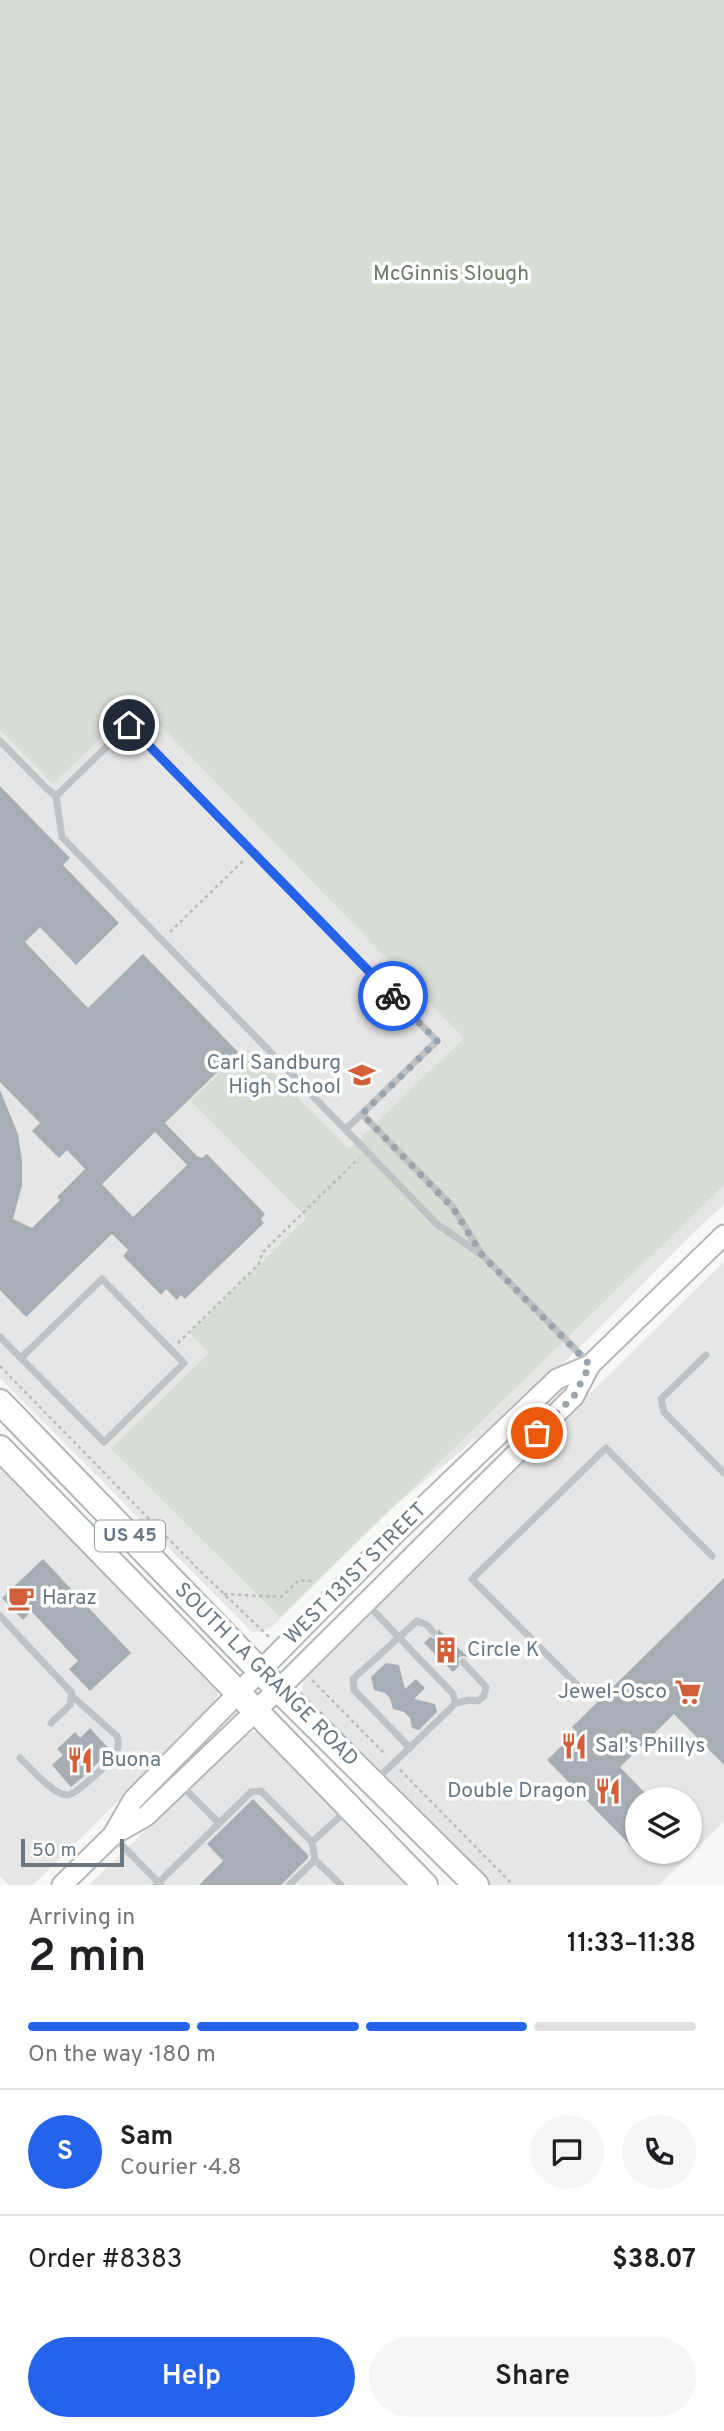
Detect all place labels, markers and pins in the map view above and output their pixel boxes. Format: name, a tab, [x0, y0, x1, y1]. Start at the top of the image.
pin	[99, 695, 159, 755]
place label: Carl Sandburg High School	[207, 1050, 341, 1101]
school or university icon: Carl Sandburg High School	[347, 1060, 377, 1090]
pin	[507, 1403, 567, 1463]
cafe icon: Haraz	[6, 1583, 36, 1613]
place label: Haraz	[42, 1585, 97, 1612]
building icon: Circle K	[431, 1635, 461, 1665]
place label: Circle K	[467, 1637, 540, 1664]
supermarket icon: Jewel-Osco	[673, 1677, 703, 1707]
place label: Jewel-Osco	[558, 1679, 667, 1706]
restaurant icon: Sal's Phillys	[559, 1731, 589, 1761]
place label: Sal's Phillys	[595, 1733, 705, 1760]
restaurant icon: Buona	[65, 1745, 95, 1775]
place label: Buona	[101, 1747, 161, 1774]
restaurant icon: Double Dragon	[593, 1776, 623, 1806]
place label: Double Dragon	[447, 1778, 587, 1805]

